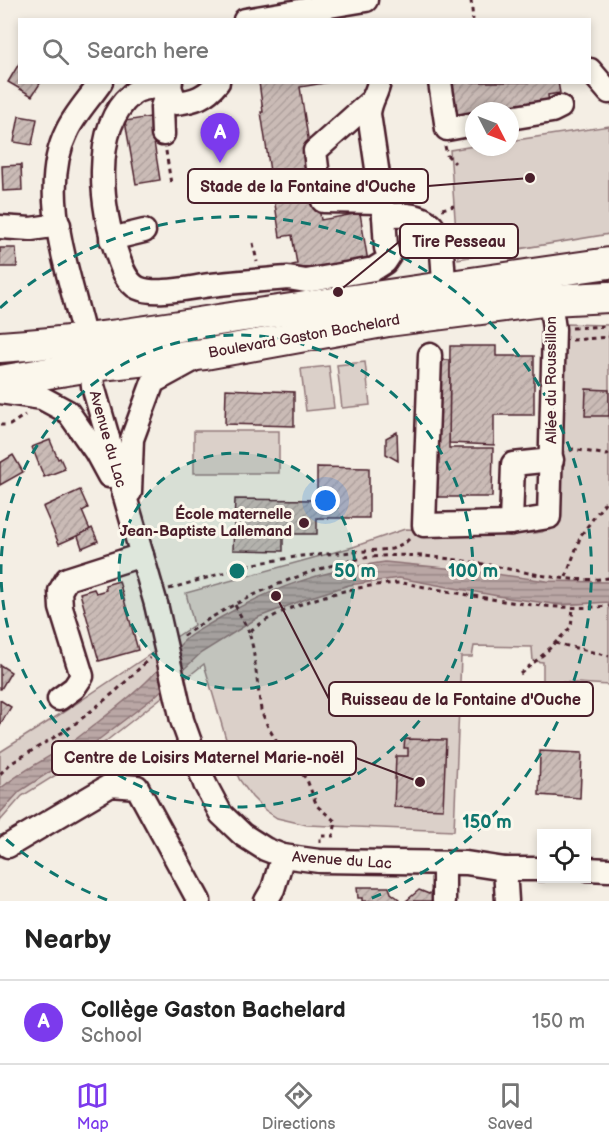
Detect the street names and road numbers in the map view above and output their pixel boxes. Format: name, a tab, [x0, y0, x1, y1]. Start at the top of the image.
street label: Boulevard Gaston Bachelard	[207, 310, 401, 363]
street label: Allée du Roussillon	[542, 316, 561, 444]
street label: Avenue du Lac	[85, 388, 130, 490]
street label: Avenue du Lac	[291, 848, 393, 873]

